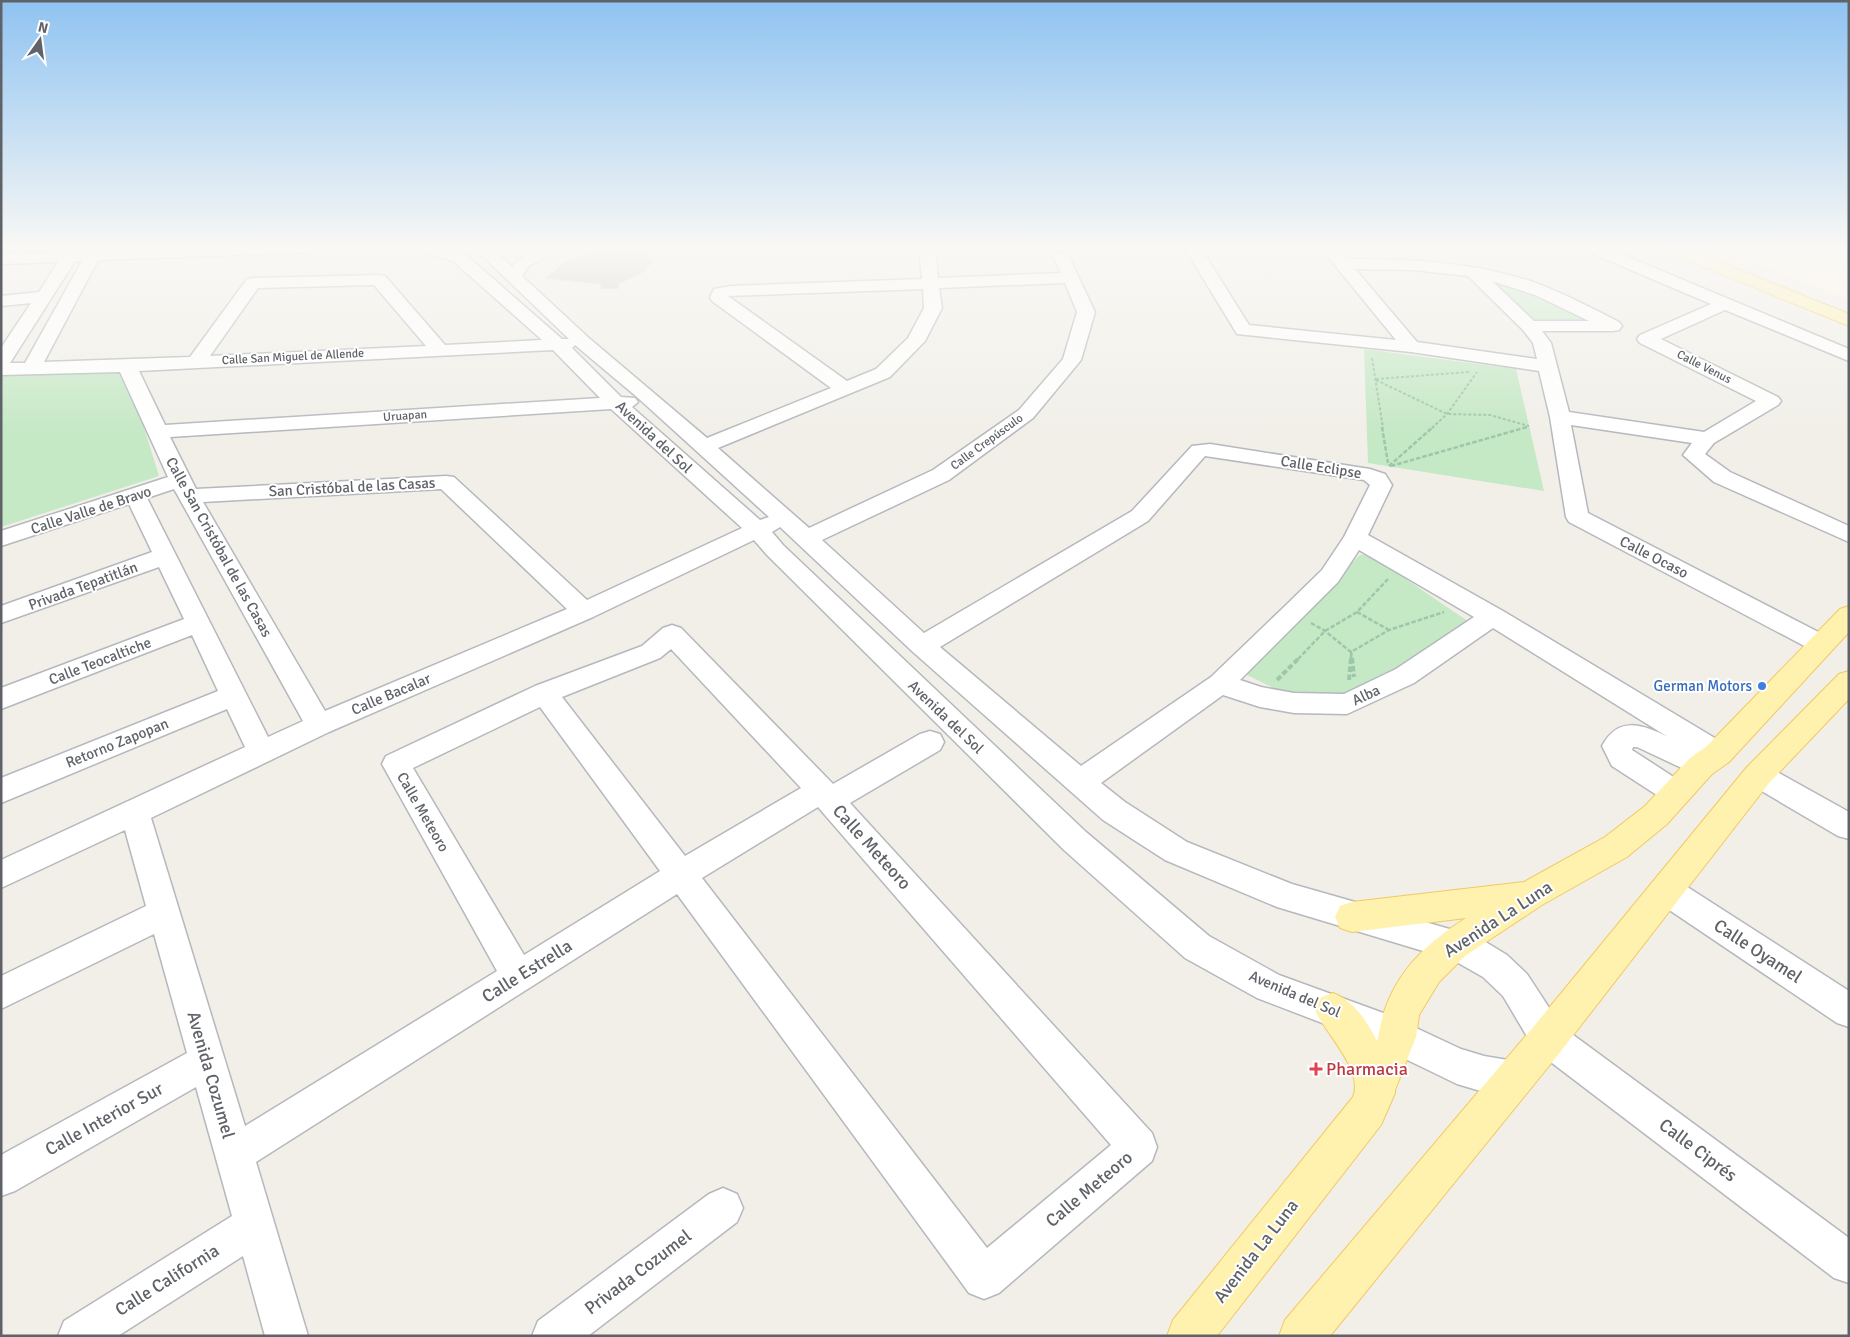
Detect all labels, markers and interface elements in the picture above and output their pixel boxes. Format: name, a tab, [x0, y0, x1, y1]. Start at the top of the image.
north arrow	[15, 15, 65, 65]
text: N	[36, 18, 50, 37]
street label: Calle San Miguel de Allende	[221, 346, 365, 368]
street label: Calle Venus	[1674, 347, 1734, 387]
street label: Avenida del Sol	[612, 397, 696, 477]
street label: Uruapan	[382, 407, 428, 425]
street label: Calle Crepúsculo	[948, 411, 1026, 473]
street label: Calle Eclipse	[1279, 452, 1363, 482]
street label: Calle San Cristóbal de las Casas	[162, 454, 276, 640]
street label: San Cristóbal de las Casas	[268, 474, 436, 500]
street label: Calle Valle de Bravo	[28, 482, 154, 538]
street label: Calle Ocaso	[1617, 532, 1692, 582]
street label: Privada Tepatitlán	[26, 558, 140, 614]
street label: Calle Teocaltiche	[46, 633, 154, 689]
street label: Calle Bacalar	[348, 669, 434, 719]
street label: Avenida del Sol	[905, 677, 987, 757]
place label: German Motors	[1654, 677, 1752, 695]
marker: German Motors	[1756, 680, 1768, 692]
street label: Alba	[1349, 681, 1383, 709]
street label: Retorno Zapopan	[63, 714, 171, 772]
street label: Calle Meteoro	[393, 769, 453, 855]
street label: Calle Meteoro	[828, 800, 916, 894]
street label: Avenida La Luna	[1440, 876, 1556, 962]
street label: Calle Oyamel	[1710, 914, 1806, 988]
street label: Calle Estrella	[478, 935, 576, 1007]
street label: Avenida del Sol	[1246, 967, 1344, 1021]
street label: Avenida Cozumel	[182, 1009, 240, 1141]
place label: Pharmacia	[1326, 1058, 1408, 1080]
marker: Pharmacia	[1310, 1063, 1322, 1075]
street label: Calle Interior Sur	[41, 1077, 167, 1161]
street label: Calle Ciprés	[1655, 1114, 1741, 1186]
street label: Calle Meteoro	[1041, 1146, 1137, 1232]
street label: Avenida La Luna	[1209, 1195, 1303, 1307]
street label: Privada Cozumel	[580, 1225, 696, 1319]
street label: Calle California	[111, 1239, 223, 1321]

